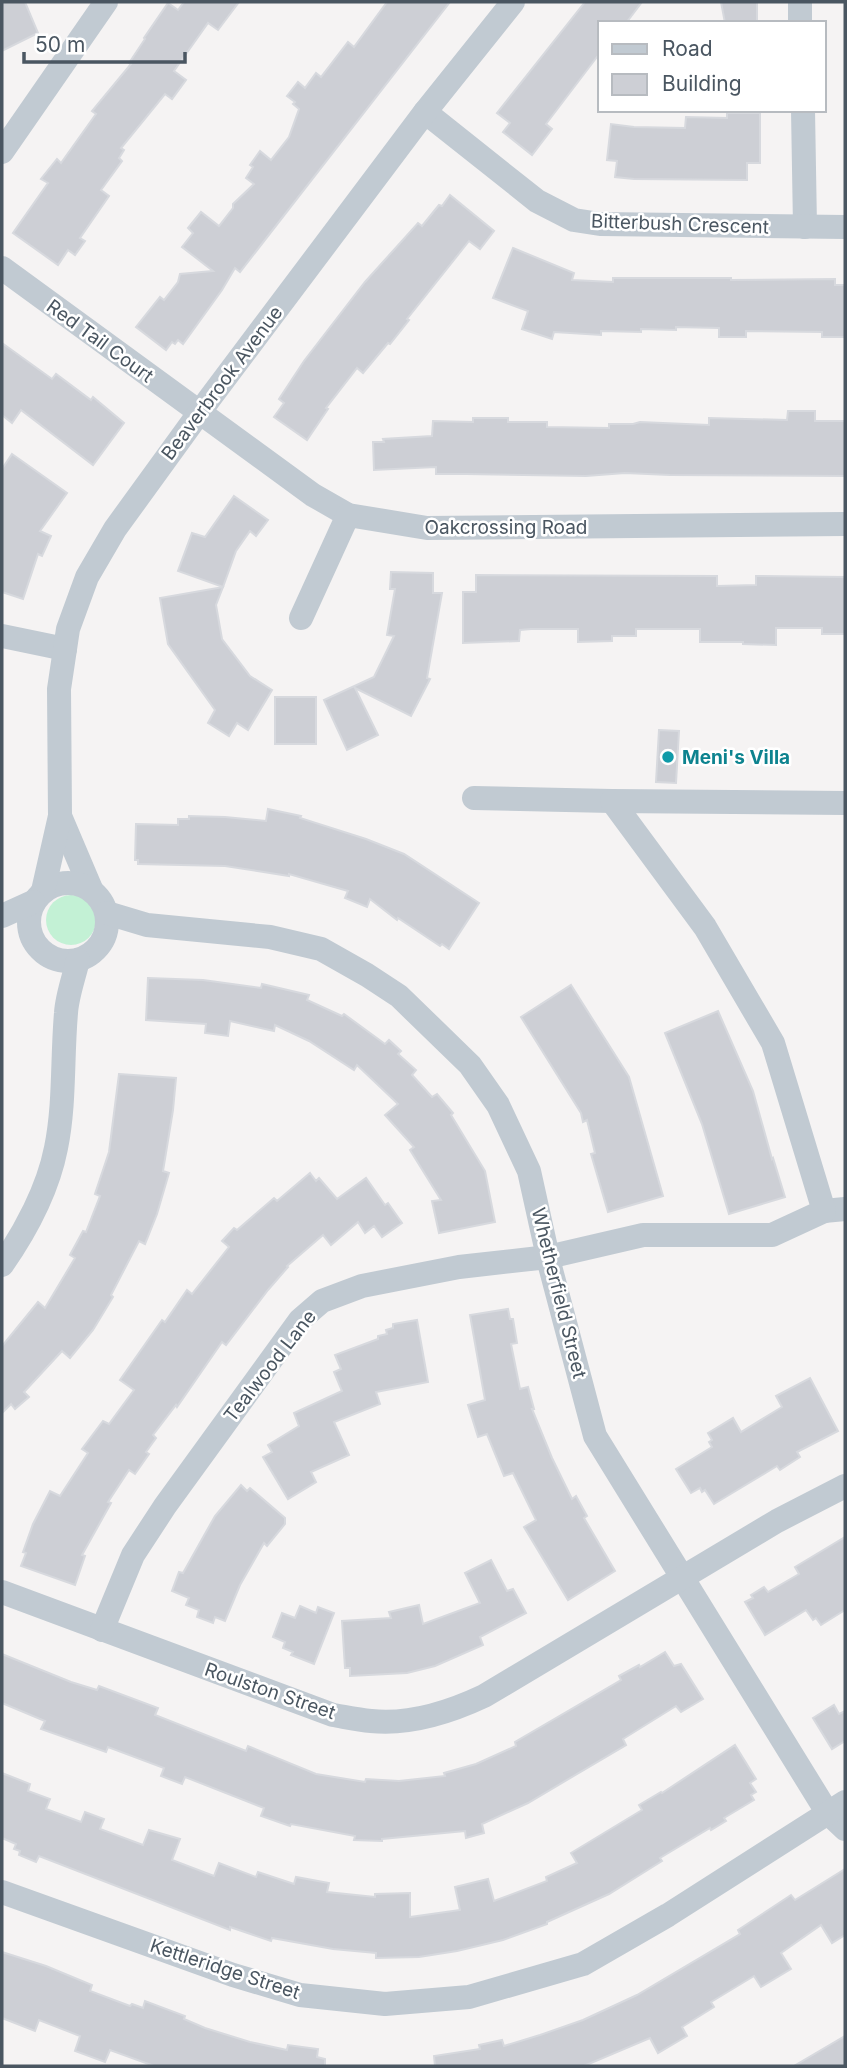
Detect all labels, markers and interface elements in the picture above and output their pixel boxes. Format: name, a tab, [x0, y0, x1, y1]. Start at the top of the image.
scale bar	[24, 21, 186, 65]
legend	[598, 21, 826, 112]
text: 50 m	[35, 32, 85, 57]
text: Road	[662, 36, 713, 61]
text: Building	[662, 71, 742, 96]
street label: Bitterbush Crescent	[591, 209, 769, 239]
street label: Red Tail Court	[42, 295, 158, 387]
street label: Beaverbrook Avenue	[157, 302, 287, 464]
street label: Oakcrossing Road	[425, 516, 588, 539]
place label: Meni's Villa	[682, 746, 790, 769]
marker: Meni's Villa	[660, 749, 676, 765]
street label: Whetherfield Street	[527, 1205, 591, 1381]
street label: Tealwood Lane	[219, 1305, 321, 1427]
street label: Roulston Street	[202, 1658, 338, 1724]
street label: Kettleridge Street	[147, 1934, 303, 2004]

